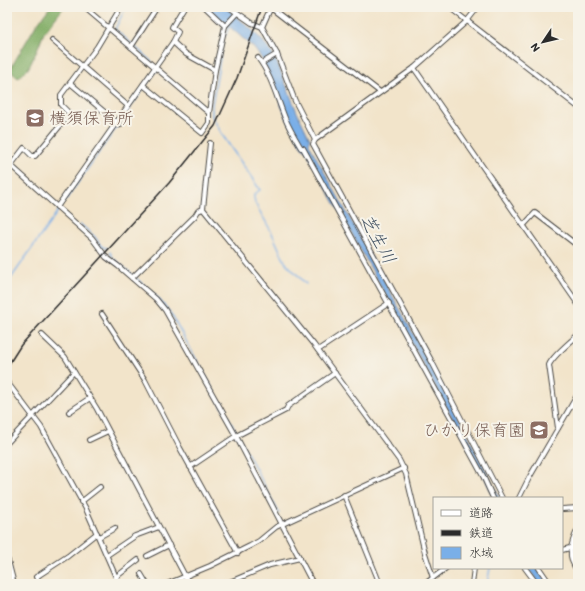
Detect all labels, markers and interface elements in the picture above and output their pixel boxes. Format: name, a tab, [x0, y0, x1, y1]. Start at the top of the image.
north arrow	[523, 22, 563, 62]
text: N	[528, 41, 543, 54]
school or university icon: 横須保育所	[24, 107, 46, 129]
place label: 横須保育所	[49, 108, 134, 128]
water label: 芝生川	[355, 210, 401, 268]
school or university icon: ひかり保育園	[528, 419, 550, 441]
place label: ひかり保育園	[423, 420, 525, 440]
legend	[433, 497, 563, 569]
text: 道路	[469, 506, 493, 520]
text: 鉄道	[469, 526, 493, 540]
text: 水域	[469, 546, 493, 560]

